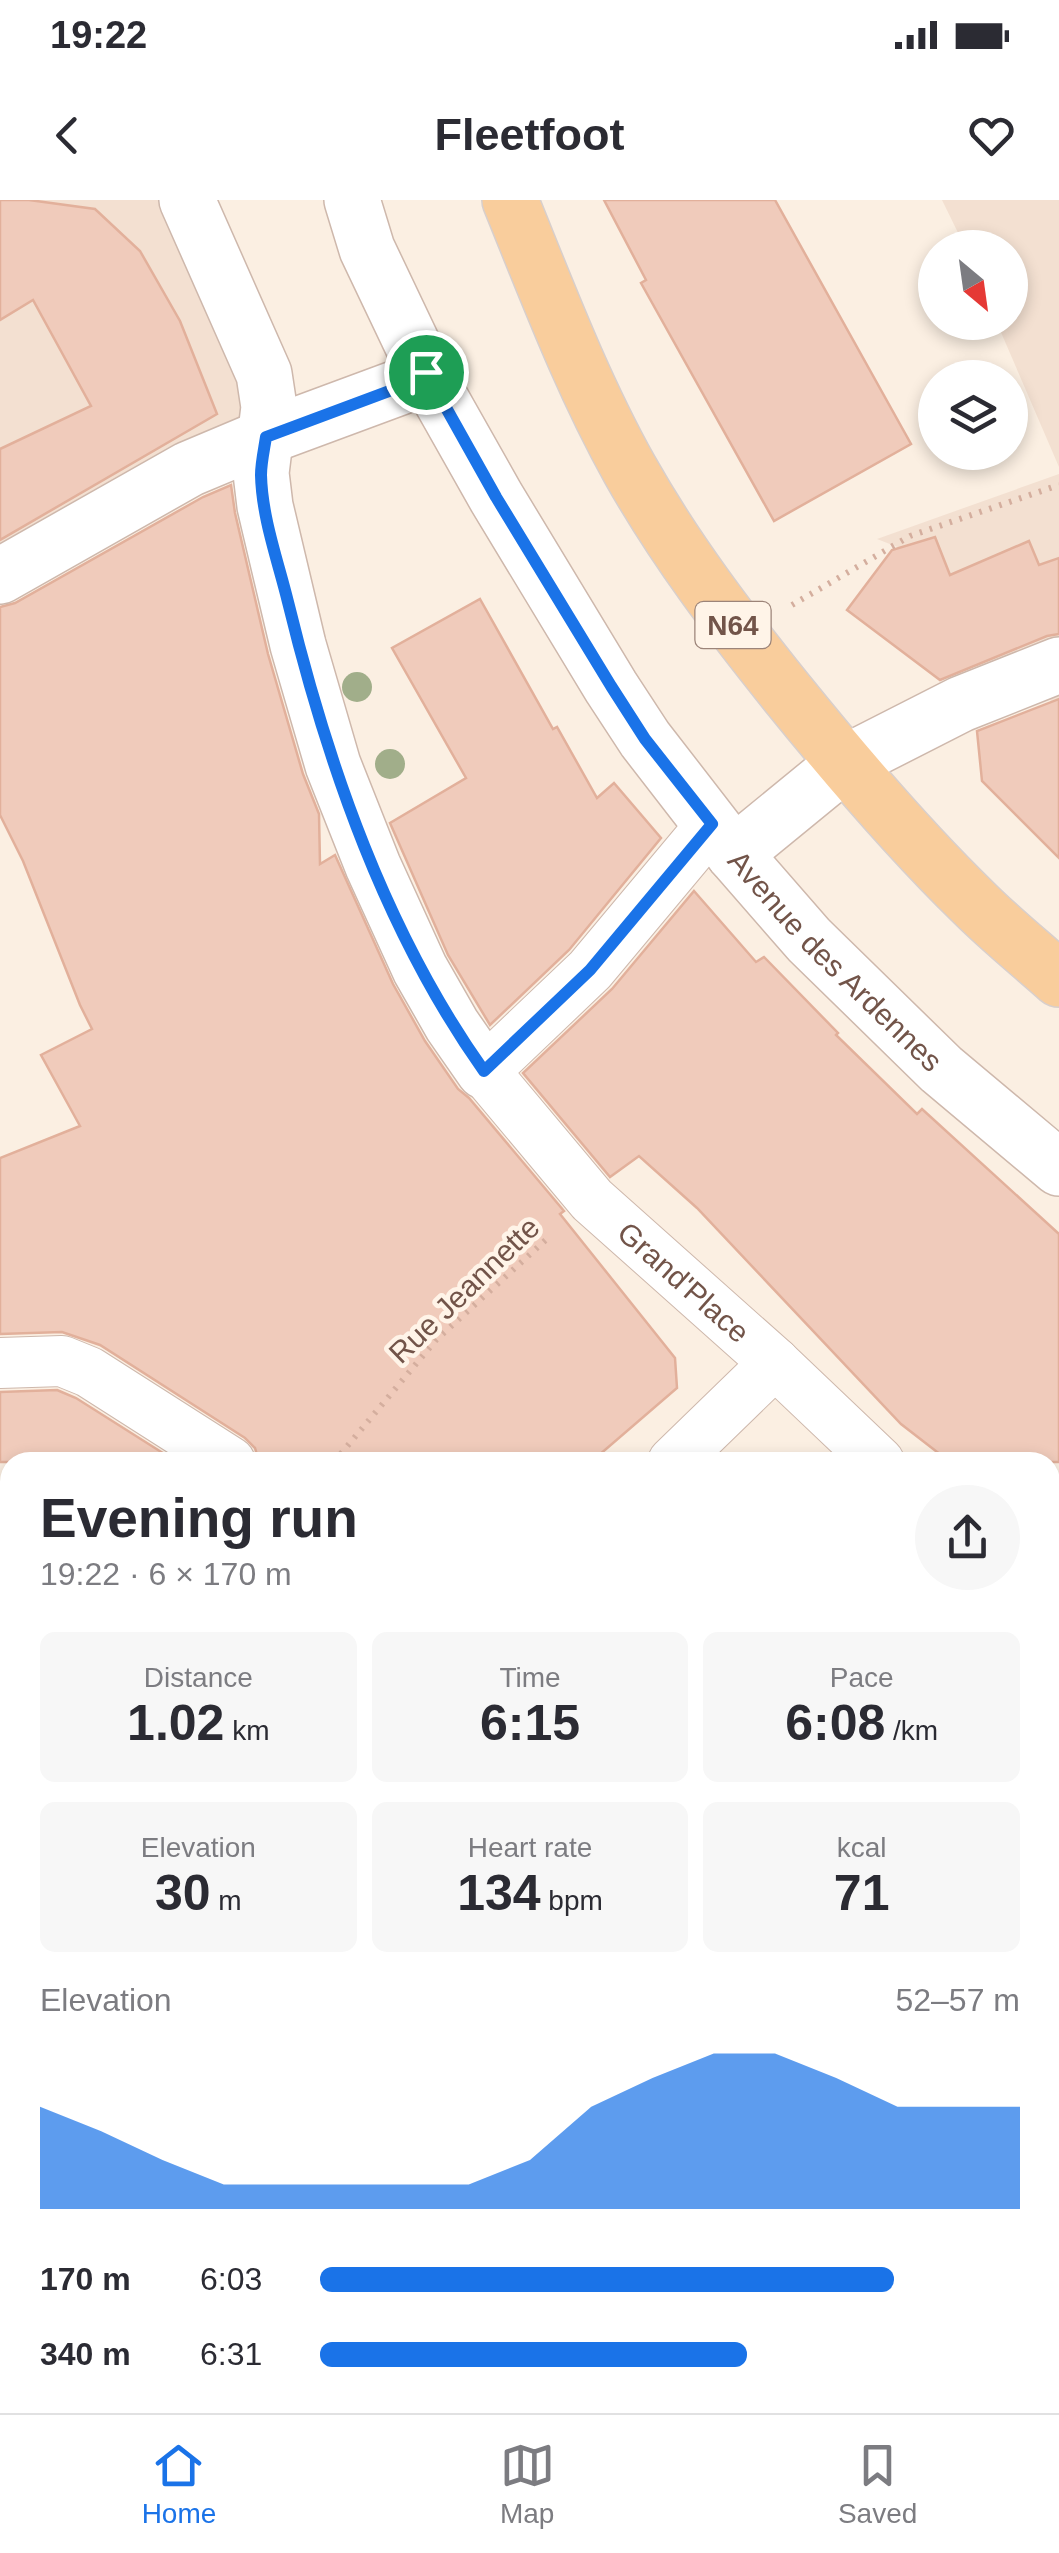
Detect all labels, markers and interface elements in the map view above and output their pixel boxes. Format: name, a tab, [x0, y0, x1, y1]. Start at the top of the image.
text: 19:22	[50, 14, 147, 56]
icon: back	[40, 108, 95, 163]
icon: heart	[964, 108, 1019, 163]
text: Fleetfoot	[435, 109, 624, 160]
north arrow	[918, 230, 1028, 340]
map controls	[918, 230, 1028, 470]
pin	[384, 330, 469, 415]
icon: arrive	[399, 345, 454, 400]
button: layers	[918, 360, 1028, 470]
road number: N64	[696, 602, 770, 648]
street label: Avenue des Ardennes	[722, 844, 949, 1077]
street label: Rue Jeannette	[382, 1210, 546, 1370]
street label: Grand'Place	[612, 1215, 756, 1349]
button: share	[915, 1485, 1020, 1590]
text: Evening run	[40, 1487, 358, 1549]
text: 19:22 · 6 × 170 m	[40, 1556, 292, 1592]
text: Distance	[144, 1662, 253, 1693]
text: Time	[499, 1662, 561, 1693]
text: Pace	[830, 1662, 894, 1693]
text: 1.02	[127, 1695, 224, 1751]
text: 6:15	[480, 1695, 580, 1751]
text: 6:08	[785, 1695, 885, 1751]
text: km	[224, 1715, 270, 1746]
text: /km	[885, 1715, 938, 1746]
text: Elevation	[141, 1832, 256, 1863]
text: Heart rate	[468, 1832, 592, 1863]
text: kcal	[837, 1832, 887, 1863]
text: 30	[155, 1865, 211, 1921]
text: 134	[457, 1865, 541, 1921]
text: 71	[834, 1865, 889, 1921]
text: m	[211, 1885, 242, 1916]
text: bpm	[541, 1885, 603, 1916]
text: Elevation	[40, 1982, 172, 2018]
text: 52–57 m	[895, 1982, 1020, 2018]
text: 170 m	[40, 2261, 131, 2297]
text: 6:03	[200, 2261, 262, 2297]
text: 340 m	[40, 2336, 131, 2372]
text: 6:31	[200, 2336, 262, 2372]
tab: Home	[142, 2438, 216, 2530]
tab: Map	[500, 2438, 555, 2530]
tab: Saved	[838, 2438, 917, 2530]

